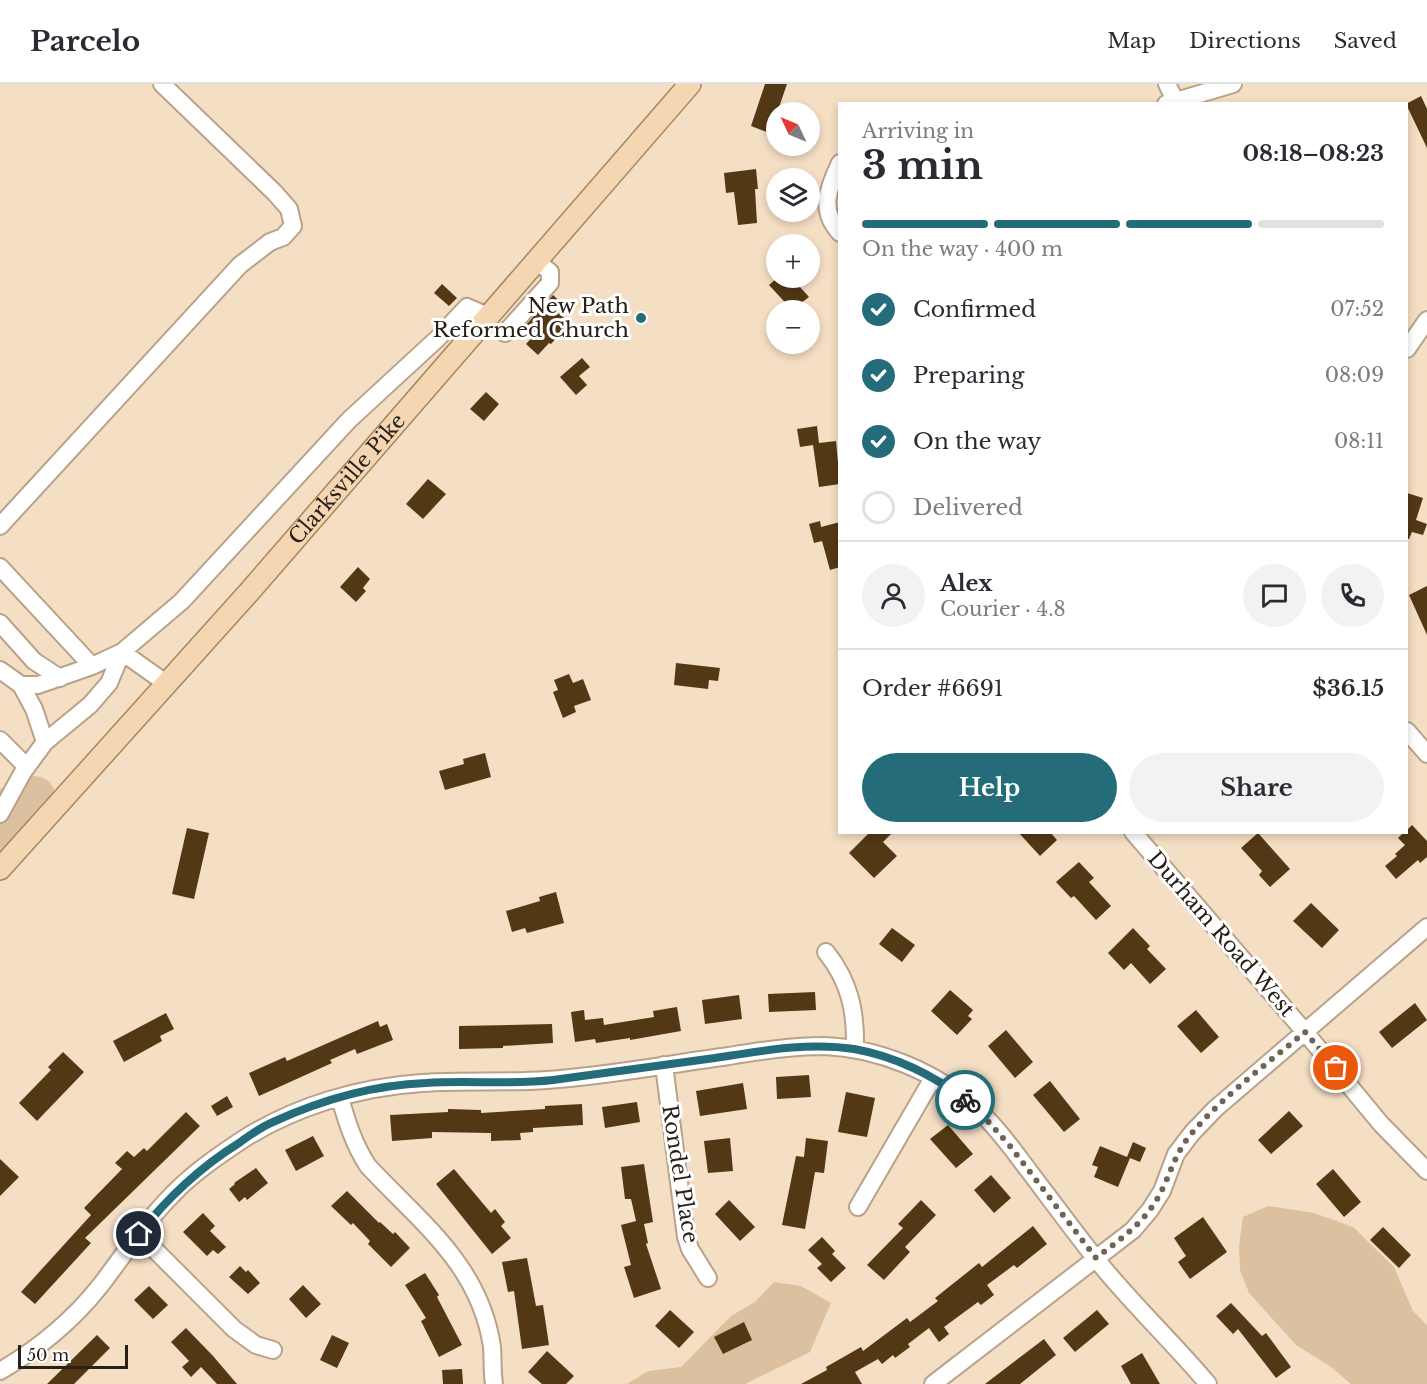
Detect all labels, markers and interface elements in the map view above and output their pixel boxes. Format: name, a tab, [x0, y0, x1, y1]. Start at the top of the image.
text: Parcelo	[30, 24, 140, 59]
text: Map	[1107, 28, 1156, 54]
text: Directions	[1189, 28, 1301, 54]
text: Saved	[1334, 28, 1397, 54]
north arrow	[766, 102, 820, 156]
map controls	[766, 102, 820, 354]
text: Arriving in	[862, 119, 974, 143]
text: 08:18–08:23	[1242, 140, 1384, 167]
text: 3 min	[862, 141, 983, 190]
button: layers	[766, 168, 820, 222]
button: +	[766, 234, 820, 288]
text: On the way · 400 m	[862, 237, 1063, 261]
place label: New Path Reformed Church	[433, 293, 629, 343]
icon: check	[862, 293, 895, 326]
text: Confirmed	[913, 296, 1036, 323]
text: 07:52	[1330, 297, 1384, 321]
button: −	[766, 300, 820, 354]
marker: New Path Reformed Church	[634, 311, 648, 325]
icon: check	[862, 359, 895, 392]
text: Preparing	[913, 362, 1024, 389]
text: 08:09	[1325, 363, 1384, 387]
street label: Clarksville Pike	[283, 408, 411, 550]
icon: check	[862, 425, 895, 458]
text: On the way	[913, 428, 1041, 455]
text: 08:11	[1334, 429, 1384, 453]
text: Delivered	[913, 494, 1023, 521]
button: person	[862, 564, 925, 627]
button: chat	[1243, 564, 1306, 627]
button: phone	[1321, 564, 1384, 627]
text: Alex	[940, 570, 993, 597]
text: Courier · 4.8	[940, 597, 1066, 621]
text: Order #6691	[862, 675, 1004, 702]
text: $36.15	[1313, 675, 1384, 702]
button: Help	[862, 753, 1117, 822]
button: Share	[1129, 753, 1384, 822]
street label: Durham Road West	[1142, 846, 1300, 1022]
pin	[1310, 1042, 1361, 1093]
icon: bag	[1319, 1051, 1352, 1084]
courier	[935, 1070, 995, 1130]
icon: bike	[949, 1084, 982, 1117]
street label: Rondel Place	[656, 1103, 704, 1245]
pin	[113, 1208, 164, 1259]
icon: home	[122, 1217, 155, 1250]
scale bar	[18, 1342, 128, 1370]
text: 50 m	[27, 1345, 69, 1365]

